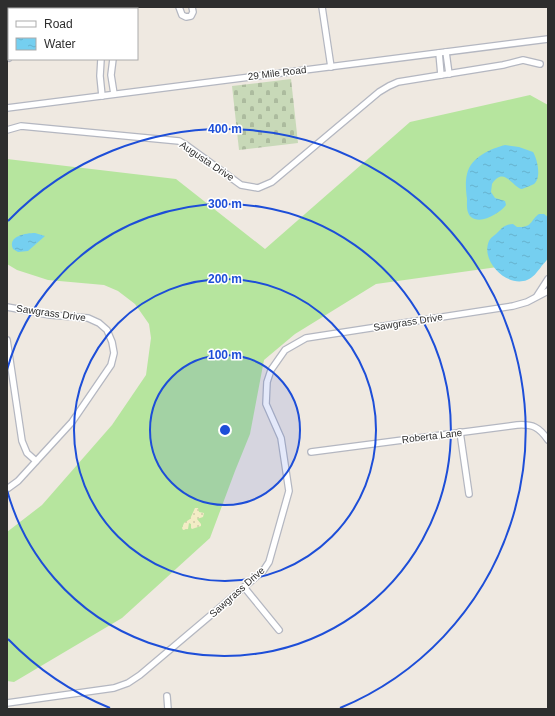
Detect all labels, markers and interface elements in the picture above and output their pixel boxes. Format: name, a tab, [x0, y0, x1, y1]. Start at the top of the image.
legend	[8, 8, 138, 60]
text: Road	[44, 17, 73, 31]
text: Water	[44, 37, 76, 51]
street label: 29 Mile Road	[247, 64, 307, 82]
text: 400 m	[208, 122, 242, 136]
street label: Augusta Drive	[178, 139, 236, 183]
text: 300 m	[208, 197, 242, 211]
text: 200 m	[208, 272, 242, 286]
street label: Sawgrass Drive	[16, 303, 87, 323]
street label: Sawgrass Drive	[373, 311, 444, 333]
text: 100 m	[208, 348, 242, 362]
centre of rings	[218, 423, 232, 437]
street label: Roberta Lane	[401, 427, 463, 445]
street label: Sawgrass Drive	[207, 564, 267, 620]

